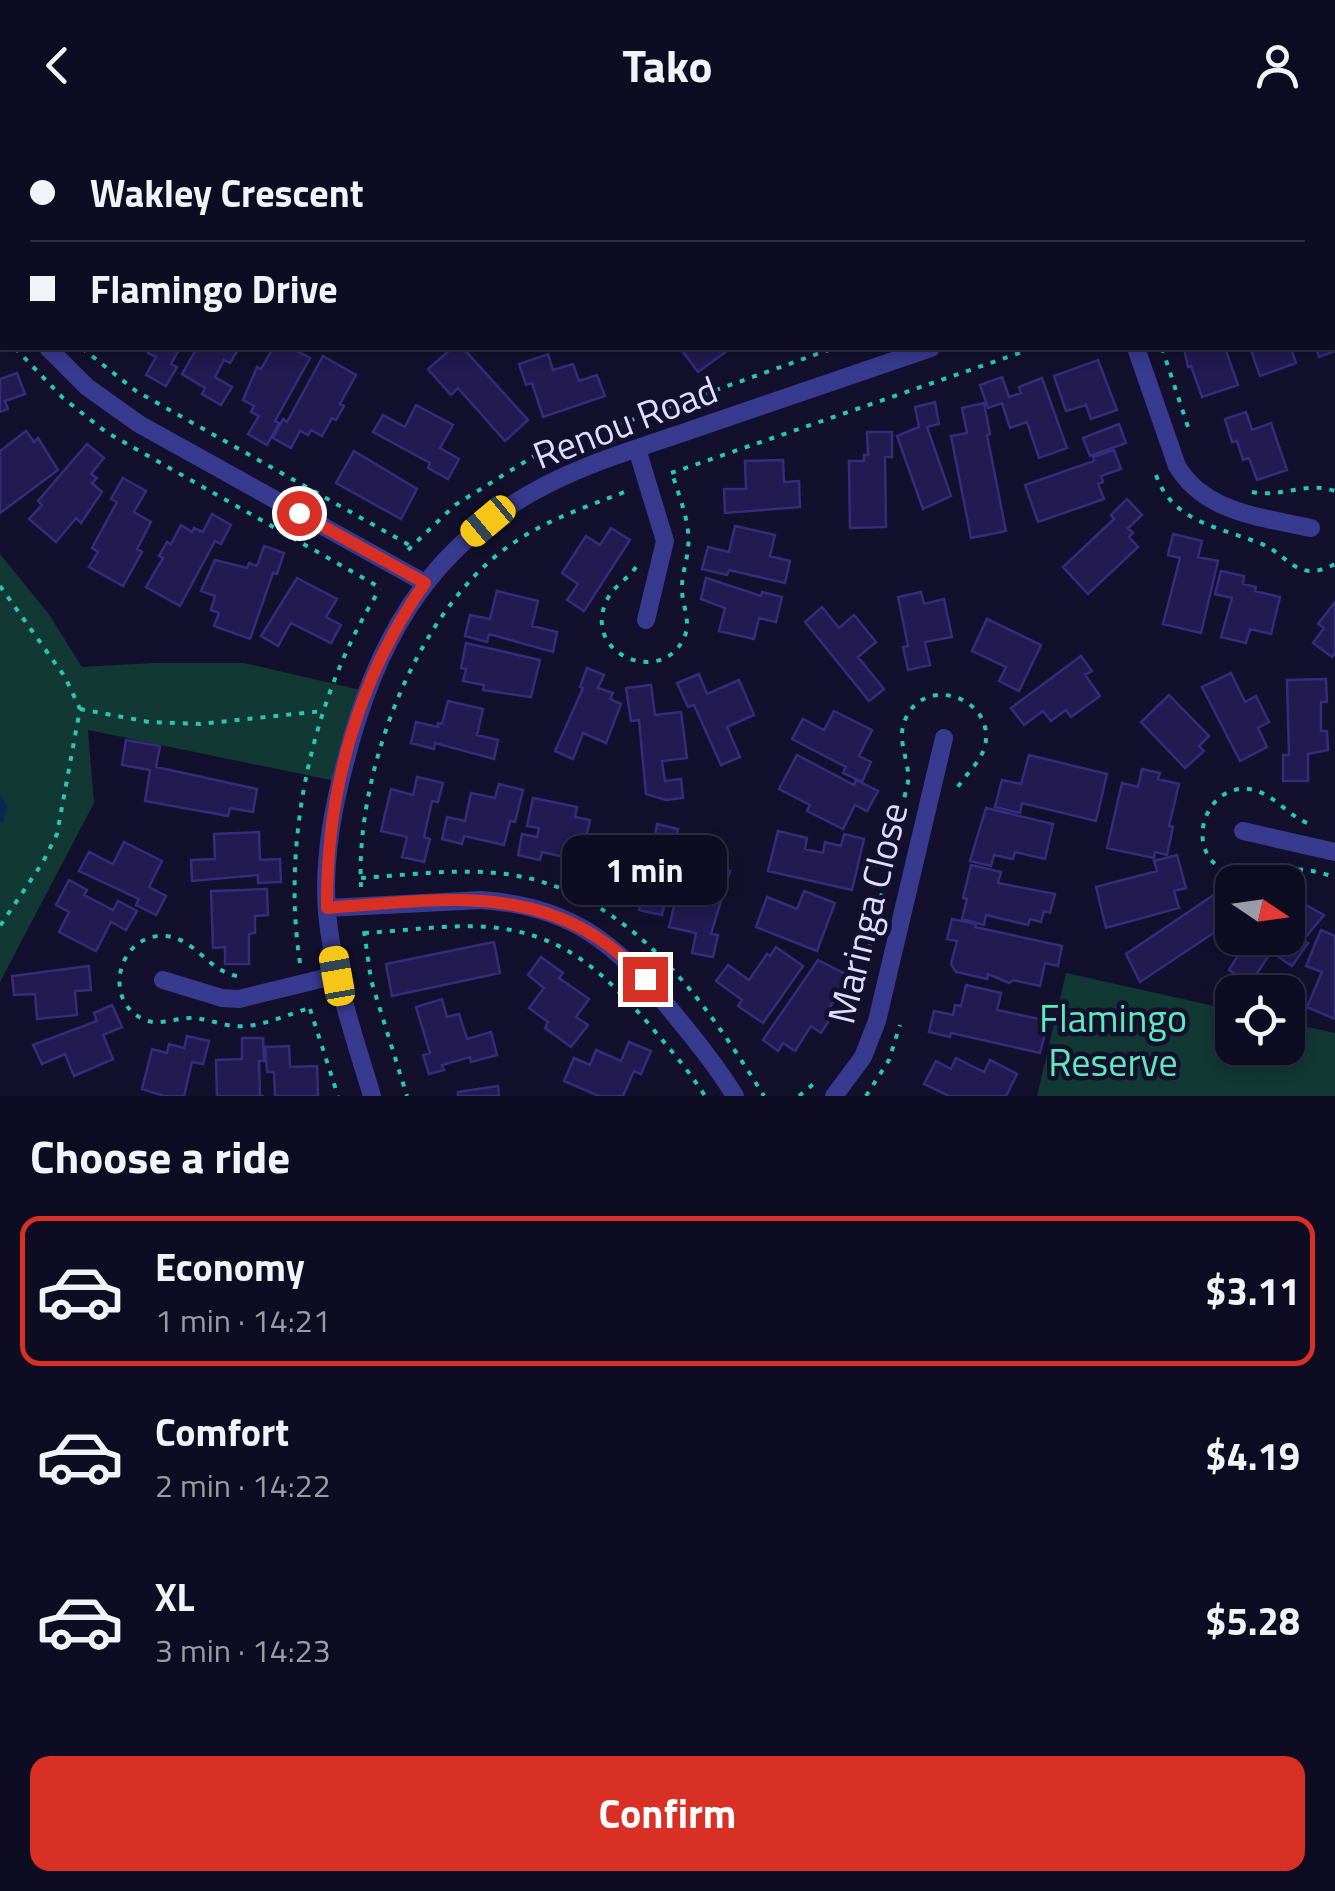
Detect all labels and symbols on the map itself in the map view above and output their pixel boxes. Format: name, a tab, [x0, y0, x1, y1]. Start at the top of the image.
street label: Renou Road	[524, 360, 726, 484]
car	[455, 490, 521, 552]
route start	[277, 491, 322, 536]
street label: Maringa Close	[812, 796, 922, 1030]
callout: 1 min	[562, 834, 728, 904]
north arrow	[1215, 865, 1305, 955]
car	[317, 944, 357, 1008]
route end	[623, 957, 668, 1002]
park label: Flamingo Reserve	[1039, 989, 1187, 1091]

